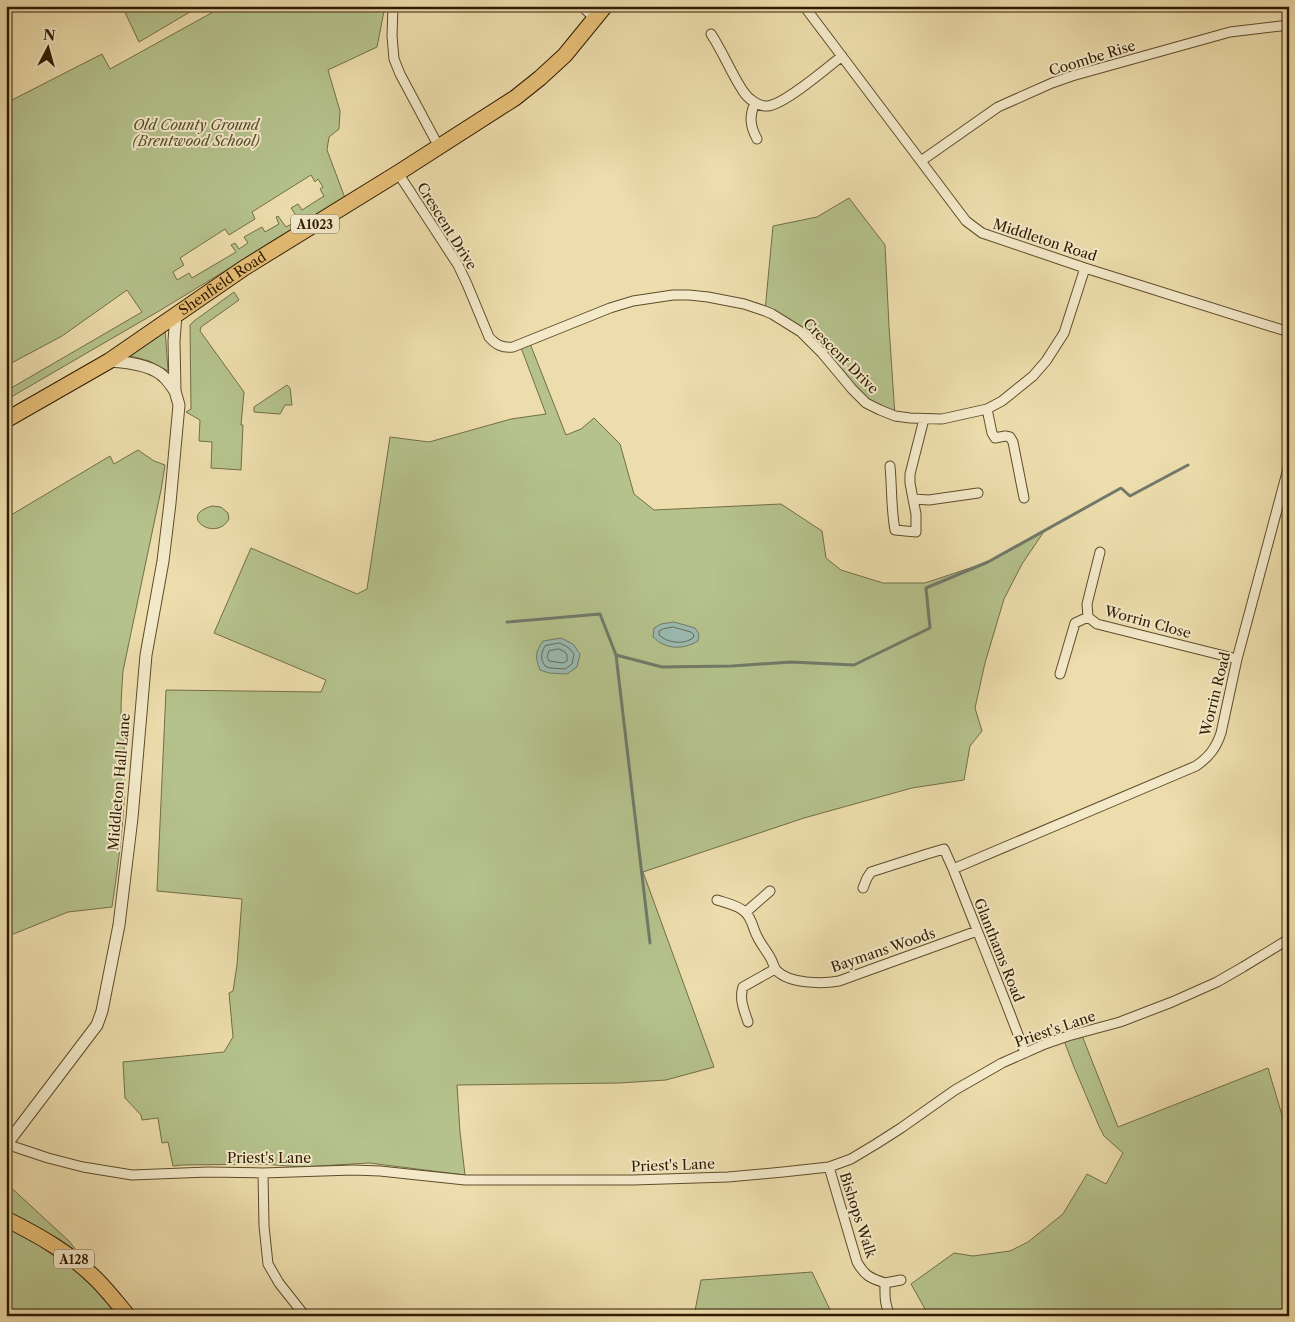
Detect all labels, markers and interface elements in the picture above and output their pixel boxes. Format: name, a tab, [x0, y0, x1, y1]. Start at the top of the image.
north arrow	[22, 22, 72, 72]
text: N	[42, 25, 56, 45]
street label: Coombe Rise	[1047, 36, 1138, 80]
park label: Old County Ground (Brentwood School)	[132, 116, 261, 150]
street label: Crescent Drive	[413, 179, 481, 273]
road number: A1023	[291, 214, 339, 233]
street label: Middleton Road	[991, 215, 1100, 265]
street label: Shenfield Road	[175, 247, 270, 319]
street label: Crescent Drive	[799, 314, 883, 398]
street label: Worrin Close	[1102, 602, 1193, 642]
street label: Worrin Road	[1196, 650, 1234, 739]
street label: Middleton Hall Lane	[104, 712, 134, 851]
street label: Glanthams Road	[970, 896, 1028, 1005]
street label: Baymans Woods	[829, 924, 937, 976]
street label: Priest's Lane	[1012, 1007, 1098, 1051]
street label: Priest's Lane	[227, 1149, 311, 1167]
street label: Priest's Lane	[631, 1155, 715, 1175]
street label: Bishops Walk	[836, 1170, 881, 1261]
road number: A128	[54, 1250, 94, 1268]

